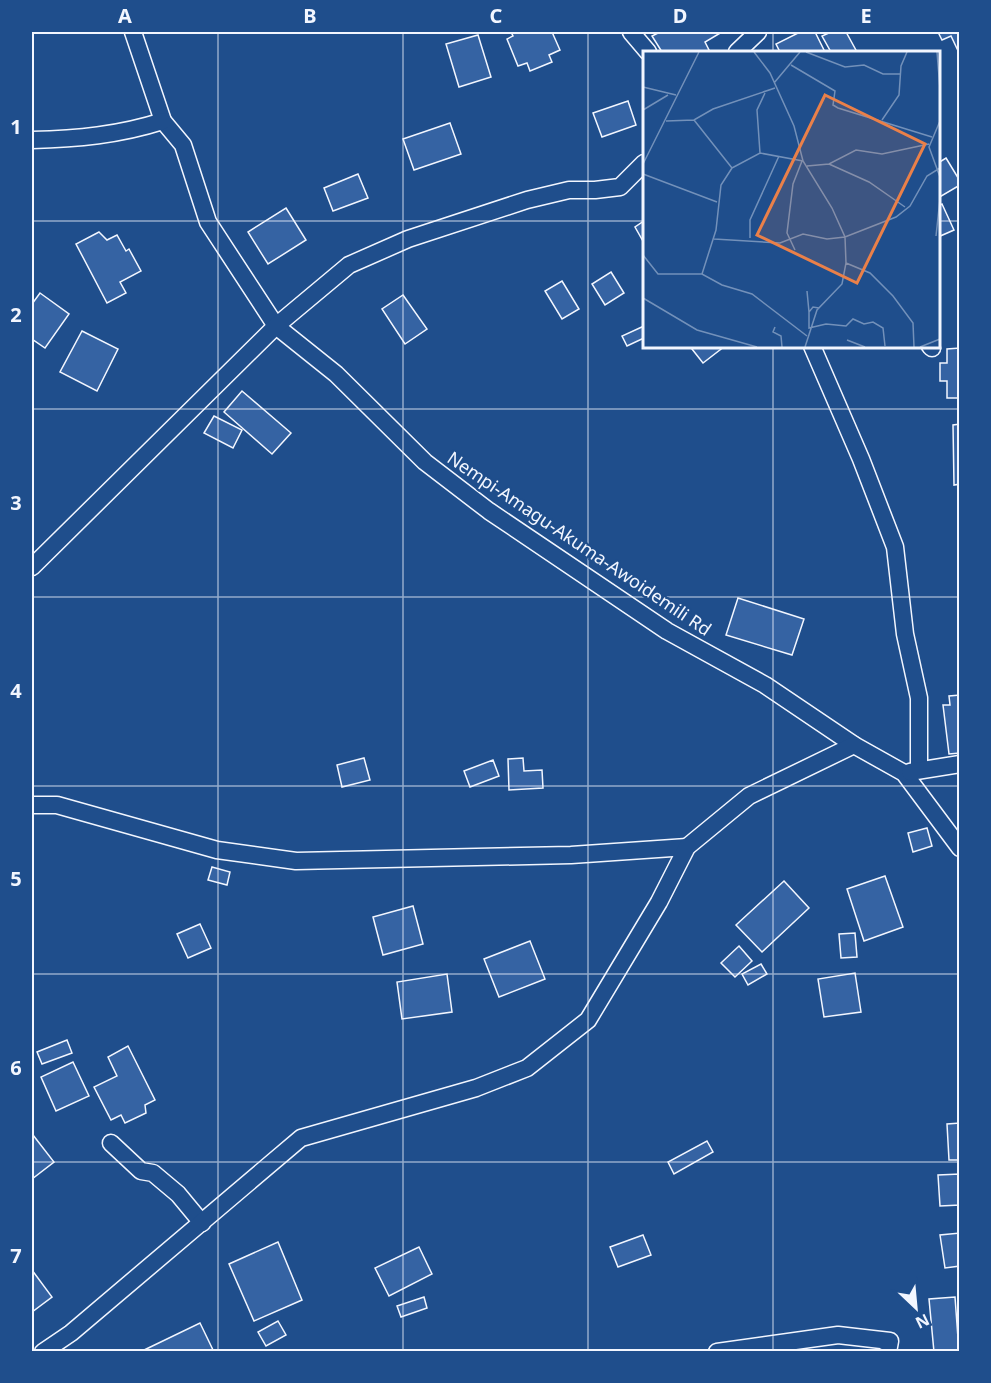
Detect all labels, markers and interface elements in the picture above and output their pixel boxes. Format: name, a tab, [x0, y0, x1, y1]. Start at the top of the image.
text: A	[118, 2, 132, 29]
text: B	[303, 2, 317, 29]
text: C	[490, 2, 503, 29]
text: D	[673, 2, 687, 29]
text: E	[860, 2, 872, 29]
inset map	[643, 51, 940, 348]
text: 1	[10, 113, 22, 140]
text: 2	[10, 301, 22, 328]
street label: Nempi-Amagu-Akuma-Awoidemili Rd	[443, 446, 716, 641]
text: 3	[10, 489, 22, 516]
text: 4	[10, 677, 22, 704]
text: 5	[10, 865, 22, 892]
text: 6	[10, 1054, 22, 1081]
text: 7	[10, 1242, 22, 1269]
north arrow	[886, 1278, 946, 1338]
text: N	[912, 1309, 933, 1334]

